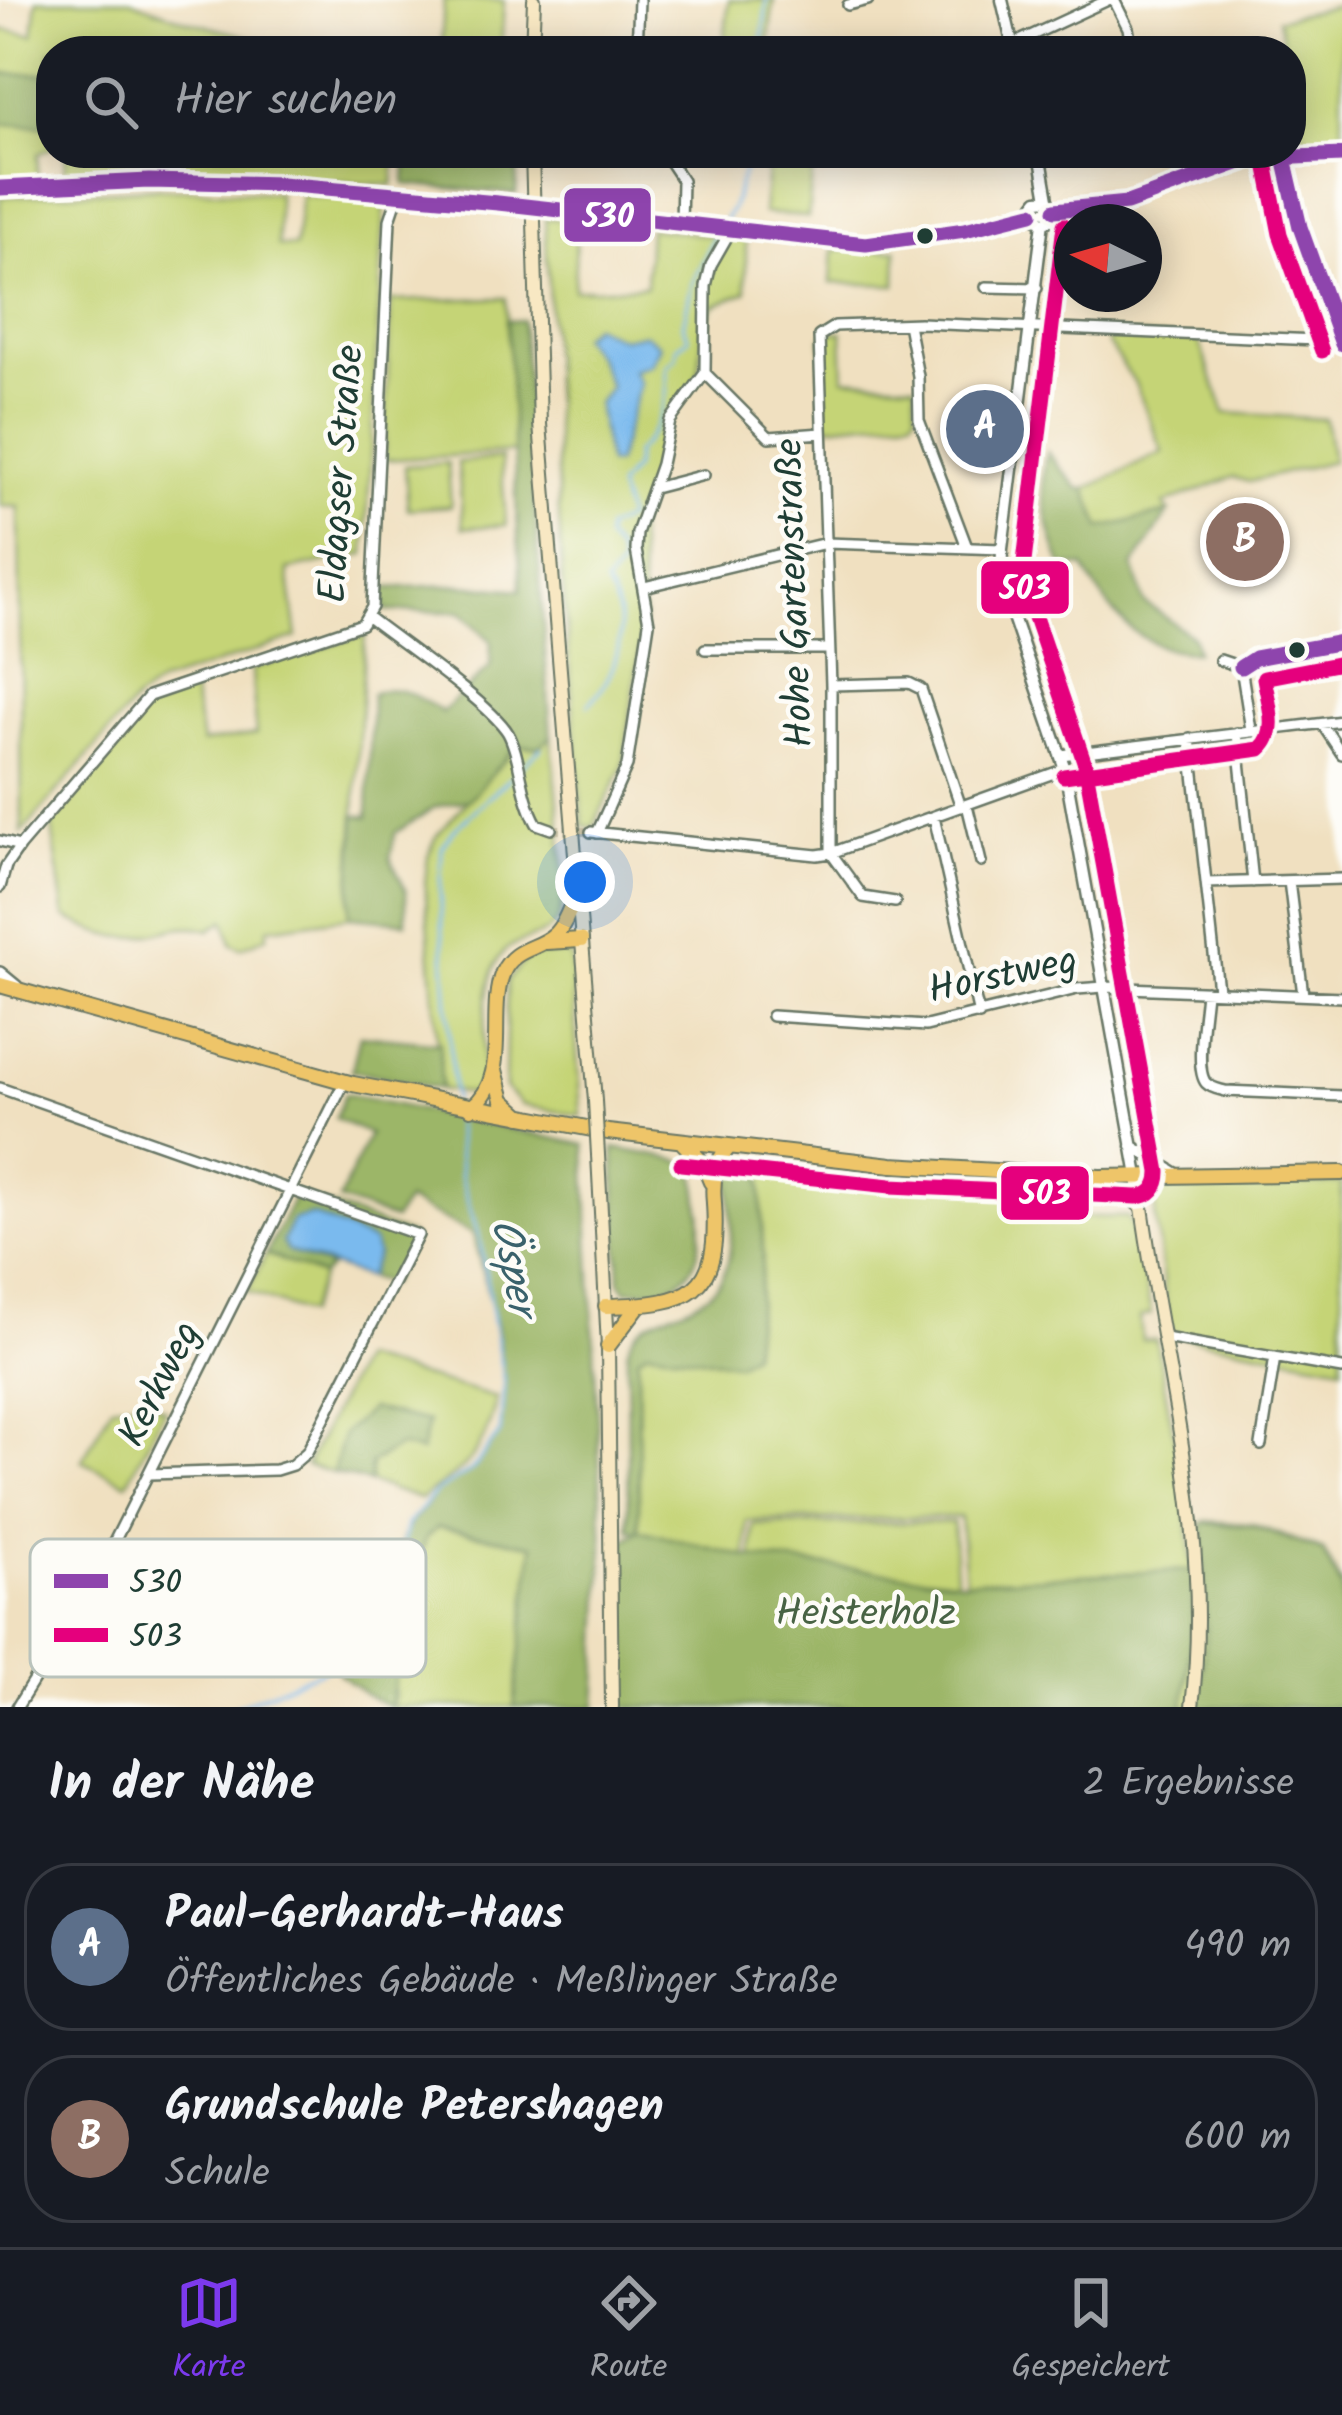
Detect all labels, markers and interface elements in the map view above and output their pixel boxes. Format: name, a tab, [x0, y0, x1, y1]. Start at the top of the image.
search box	[36, 36, 1306, 168]
text: Hier suchen	[174, 66, 397, 138]
icon: search	[78, 69, 144, 135]
line badge: 530	[562, 186, 653, 244]
text: 530	[581, 192, 635, 245]
north arrow	[1054, 204, 1162, 312]
unlabelled marker	[914, 225, 936, 247]
street label: Eldagser Straße	[303, 343, 383, 605]
pin: A	[946, 384, 1024, 474]
street label: Hohe Gartenstraße	[760, 437, 832, 749]
pin: B	[1206, 497, 1284, 587]
line badge: 503	[979, 559, 1071, 616]
text: 503	[998, 564, 1051, 617]
unlabelled marker	[1286, 639, 1308, 661]
your location	[555, 852, 615, 912]
street label: Horstweg	[923, 931, 1083, 1023]
line badge: 503	[999, 1164, 1091, 1222]
text: 503	[1018, 1169, 1071, 1222]
water label: Ösper	[470, 1213, 556, 1329]
street label: Kerkweg	[103, 1311, 219, 1459]
legend	[30, 1539, 426, 1677]
text: 530	[129, 1558, 182, 1611]
park label: Heisterholz	[776, 1584, 956, 1646]
text: 503	[129, 1612, 182, 1665]
text: In der Nähe	[48, 1745, 314, 1826]
text: 2 Ergebnisse	[1083, 1754, 1294, 1816]
text: Paul-Gerhardt-Haus	[165, 1880, 564, 1952]
text: A	[78, 1916, 102, 1978]
text: 490 m	[1184, 1916, 1291, 1978]
text: Öffentliches Gebäude · Meßlinger Straße	[165, 1952, 838, 2014]
text: Grundschule Petershagen	[165, 2072, 664, 2144]
text: B	[78, 2108, 102, 2170]
text: 600 m	[1184, 2108, 1291, 2170]
text: Schule	[165, 2144, 270, 2206]
tab: Karte	[172, 2270, 246, 2395]
tab: Route	[590, 2270, 667, 2395]
tab: Gespeichert	[1011, 2270, 1170, 2395]

